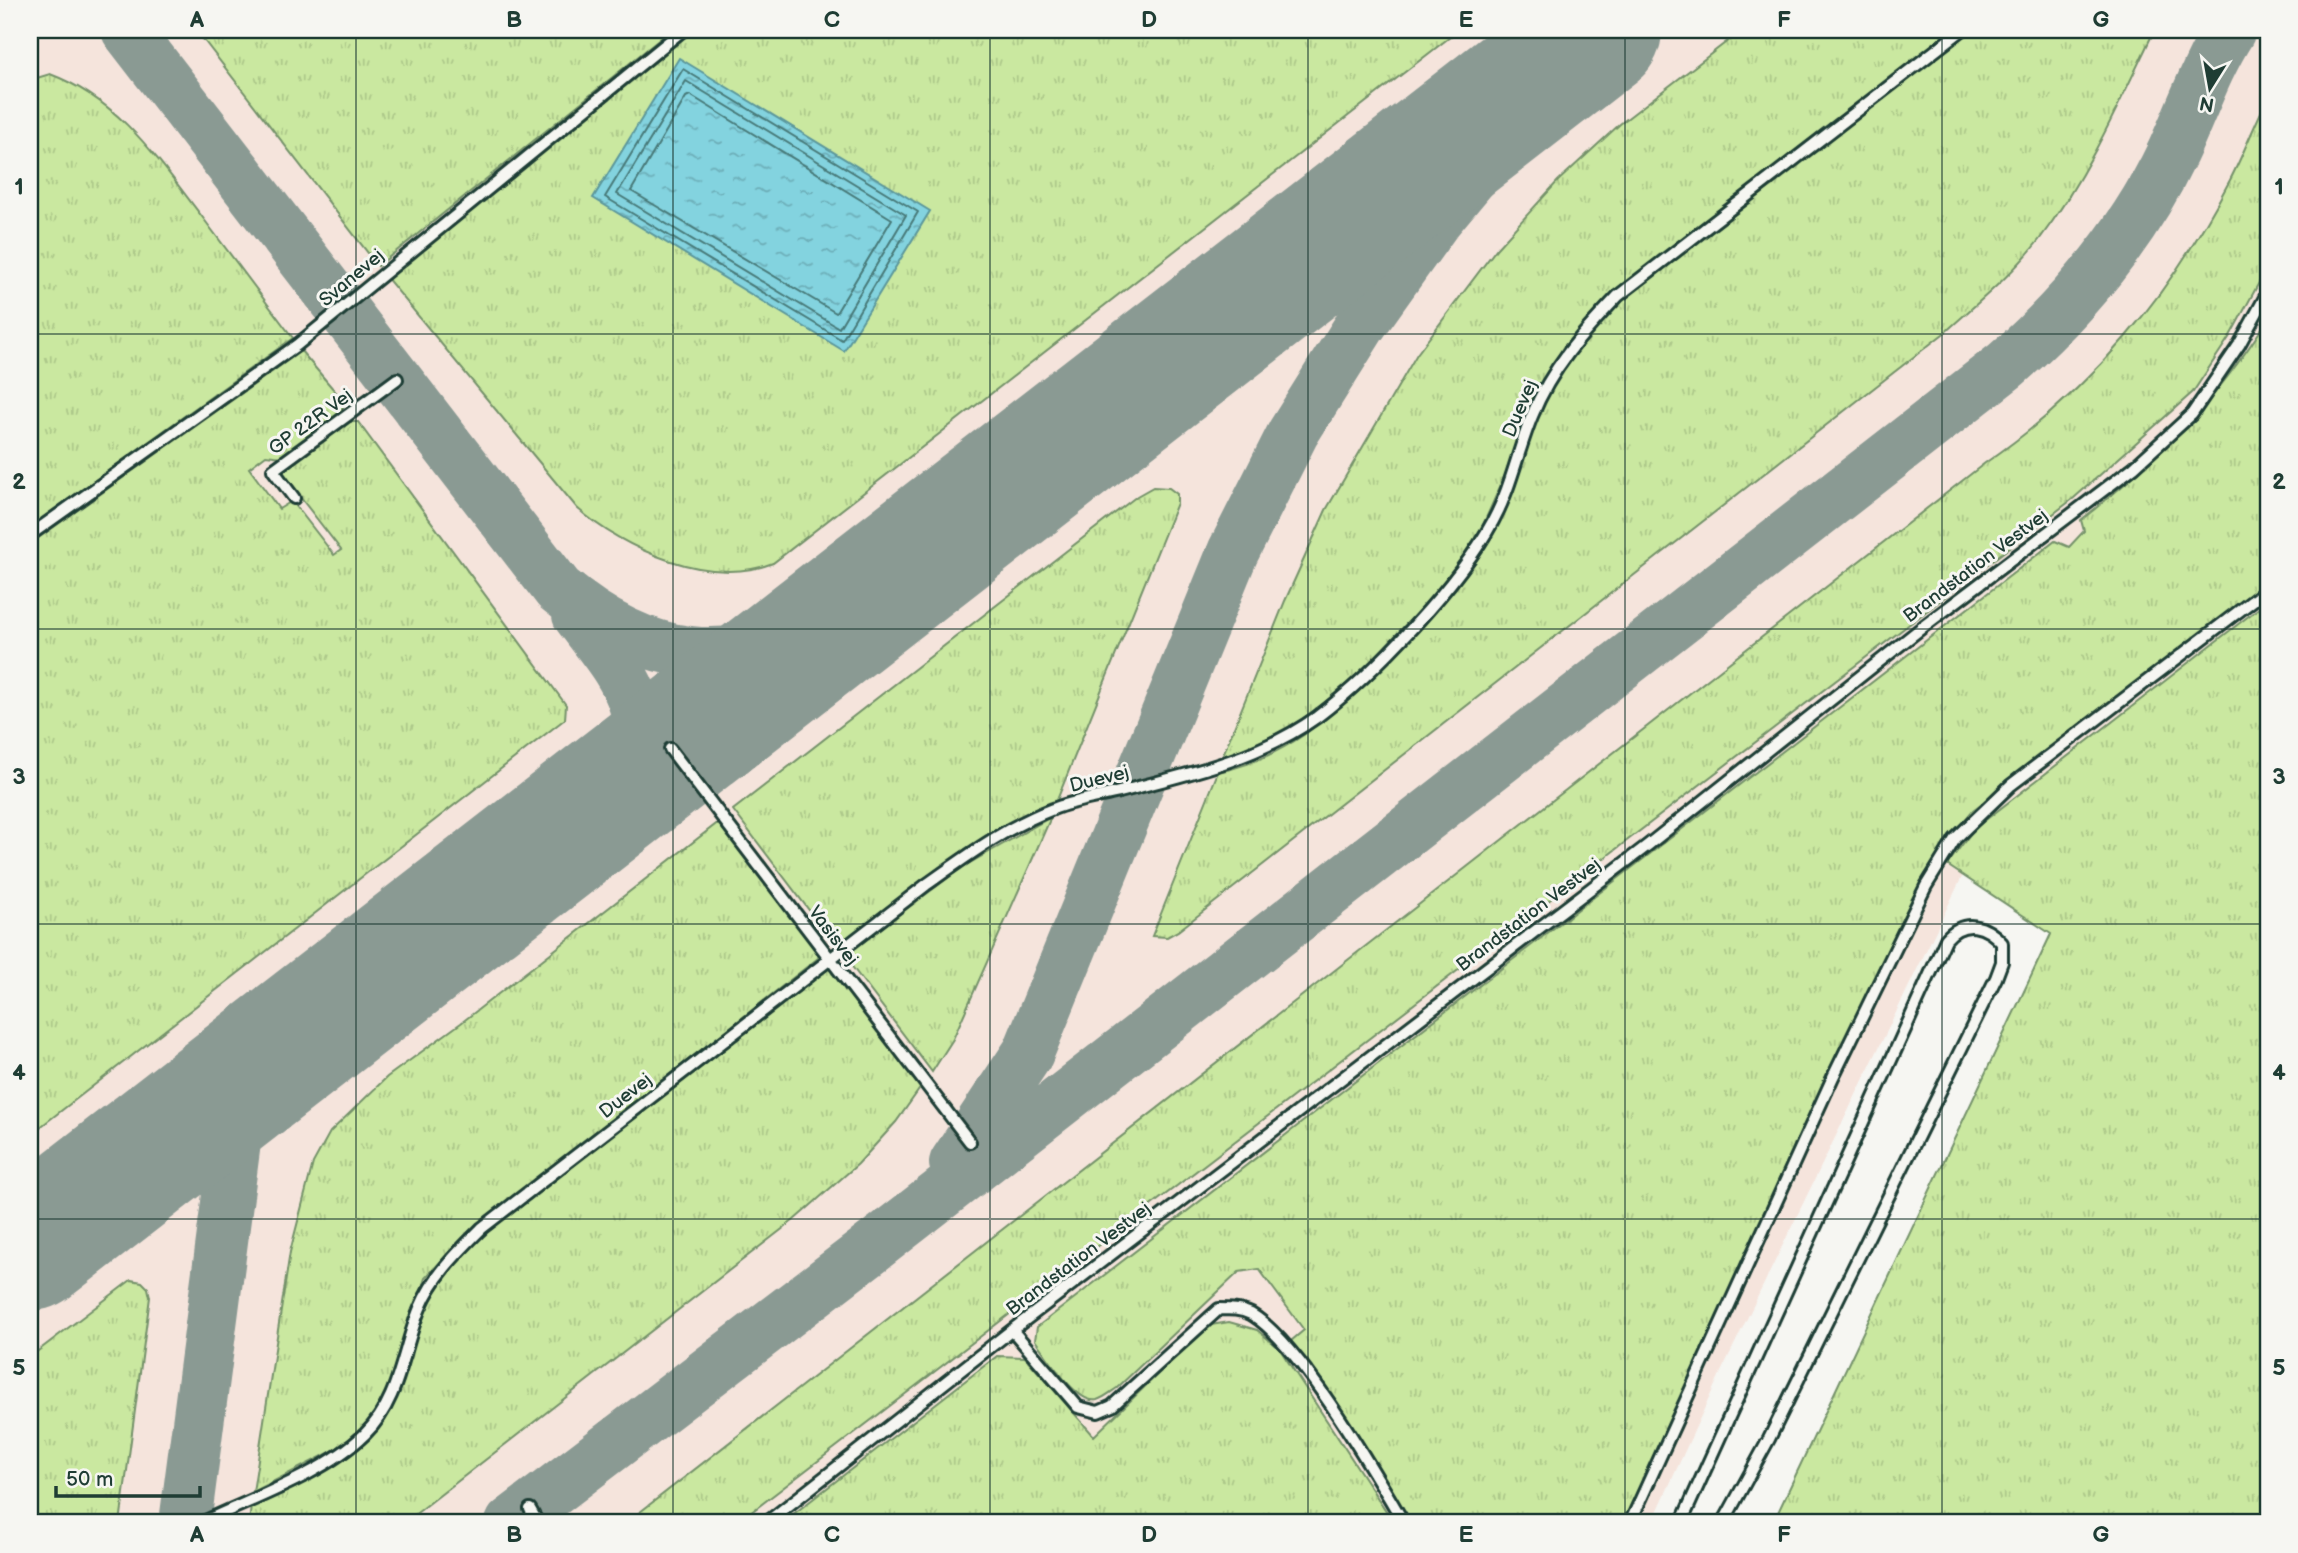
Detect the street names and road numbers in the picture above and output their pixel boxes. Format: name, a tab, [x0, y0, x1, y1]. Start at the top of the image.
street label: Svanevej	[315, 244, 389, 312]
street label: Duevej	[1498, 376, 1543, 441]
street label: GP 22R Vej	[265, 384, 357, 460]
street label: Brandstation Vestvej	[1899, 504, 2053, 628]
street label: Duevej	[1067, 761, 1131, 798]
street label: Brandstation Vestvej	[1452, 853, 1606, 977]
street label: Vasisvej	[803, 901, 863, 970]
street label: Duevej	[595, 1069, 657, 1124]
street label: Brandstation Vestvej	[1002, 1197, 1156, 1321]

